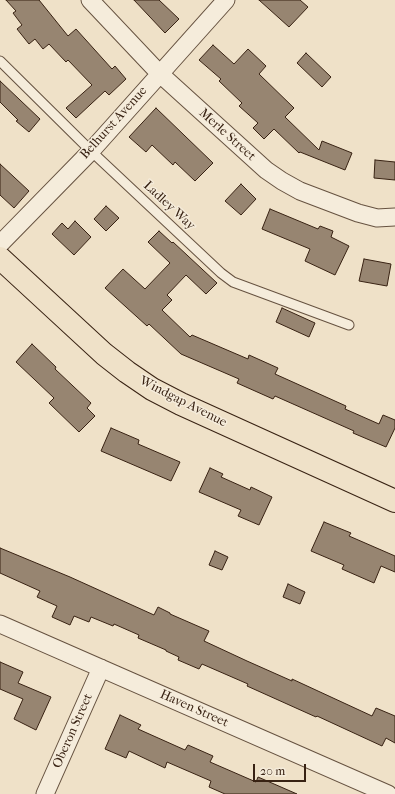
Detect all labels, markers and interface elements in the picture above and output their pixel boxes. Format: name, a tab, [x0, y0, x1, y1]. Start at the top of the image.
street label: Belhurst Avenue	[77, 83, 151, 163]
street label: Merle Street	[196, 106, 258, 164]
street label: Ladley Way	[140, 178, 198, 234]
street label: Windgap Avenue	[137, 373, 229, 431]
street label: Haven Street	[157, 687, 231, 731]
street label: Oberon Street	[50, 691, 96, 771]
scale bar	[255, 756, 308, 782]
text: 20 m	[260, 764, 285, 778]

